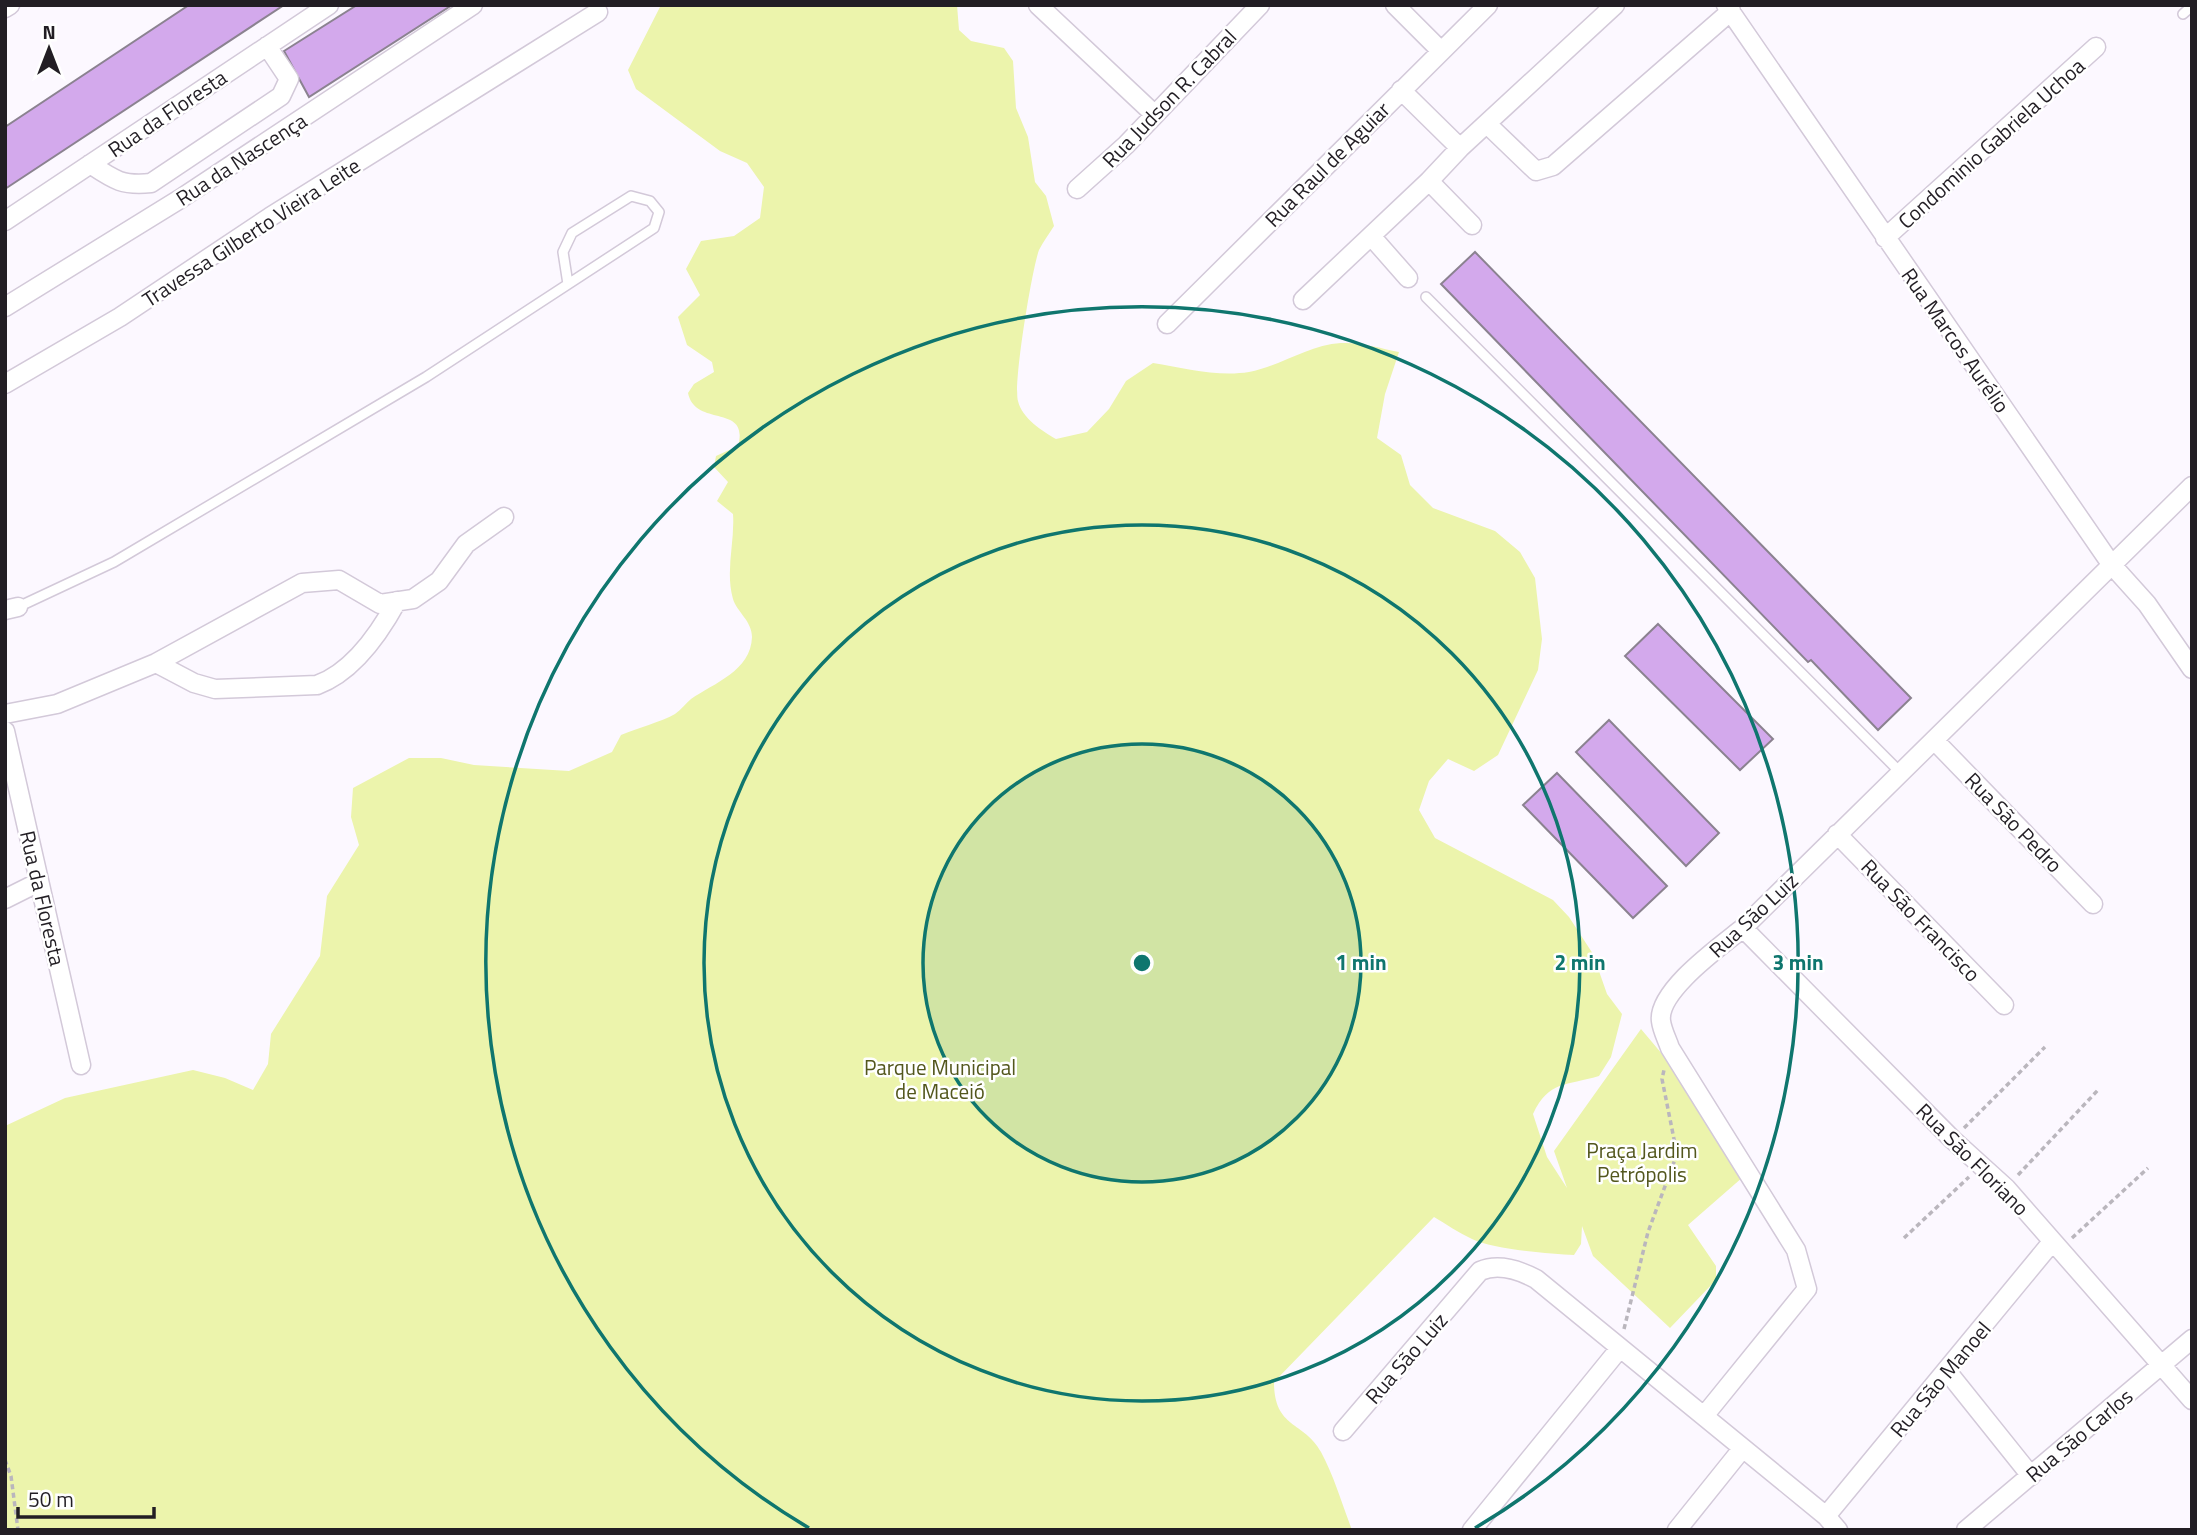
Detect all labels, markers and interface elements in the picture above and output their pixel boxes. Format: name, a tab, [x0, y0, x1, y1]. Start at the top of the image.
north arrow	[14, 14, 84, 84]
text: N	[42, 17, 56, 46]
street label: Rua Judson R. Cabral	[1094, 21, 1244, 175]
street label: Condominio Gabriela Uchoa	[1890, 50, 2092, 236]
street label: Rua da Floresta	[101, 61, 233, 165]
street label: Rua Raul de Aguiar	[1257, 94, 1397, 234]
street label: Rua da Nascença	[169, 104, 313, 213]
street label: Travessa Gilberto Vieira Leite	[136, 149, 366, 315]
street label: Rua Marcos Aurélio	[1894, 261, 2018, 419]
street label: Rua São Pedro	[1958, 764, 2070, 880]
street label: Rua da Floresta	[12, 827, 74, 969]
street label: Rua São Francisco	[1854, 851, 1988, 989]
street label: Rua São Luiz	[1701, 865, 1805, 965]
text: 1 min	[1335, 946, 1387, 978]
text: 2 min	[1554, 946, 1606, 978]
text: 3 min	[1772, 946, 1824, 978]
centre of rings	[1130, 951, 1154, 975]
park label: Parque Municipal de Maceió	[864, 1051, 1016, 1107]
street label: Rua São Floriano	[1909, 1095, 2037, 1223]
park label: Praça Jardim Petrópolis	[1586, 1134, 1698, 1190]
street label: Rua São Luiz	[1357, 1305, 1455, 1411]
street label: Rua São Manoel	[1882, 1314, 1998, 1444]
street label: Rua São Carlos	[2018, 1380, 2140, 1490]
scale bar	[18, 1476, 154, 1520]
text: 50 m	[28, 1483, 74, 1515]

